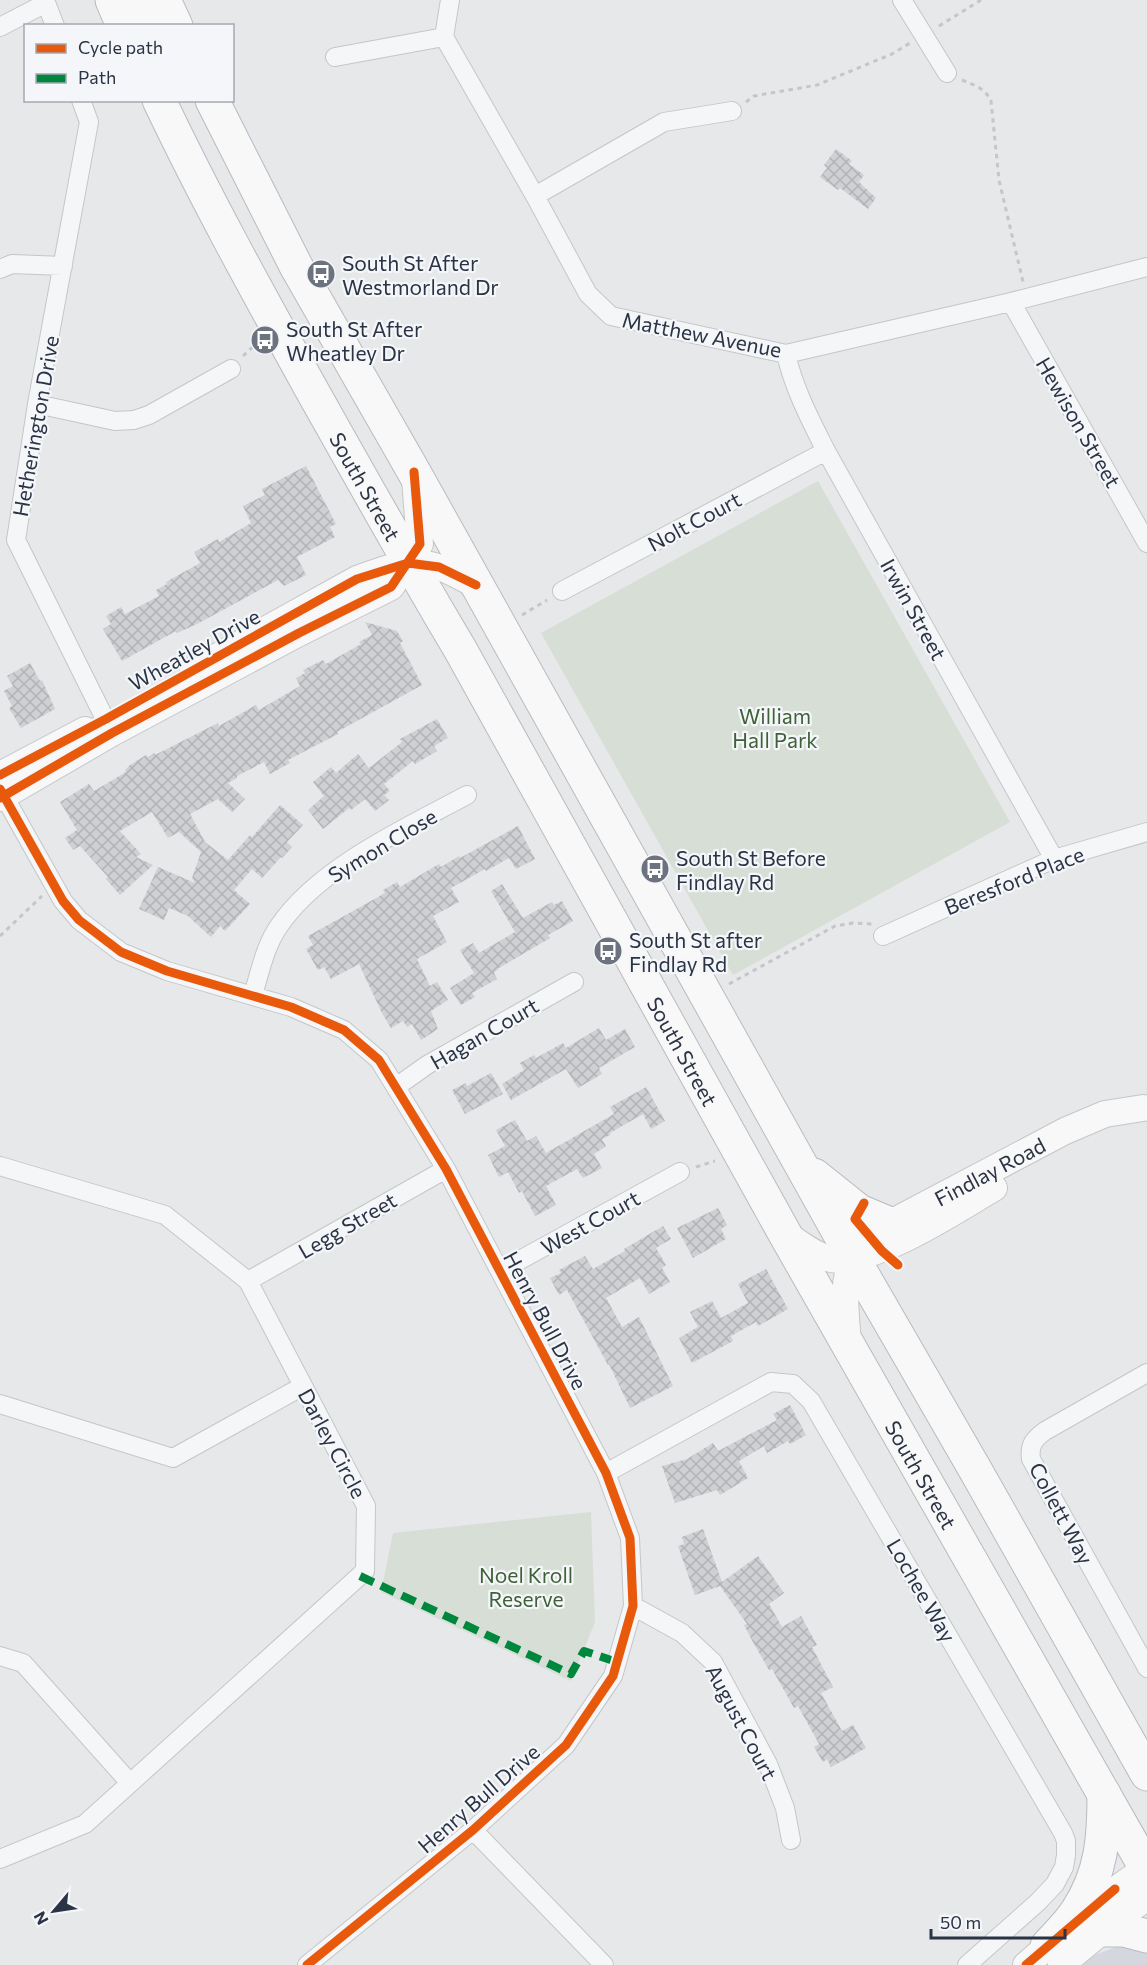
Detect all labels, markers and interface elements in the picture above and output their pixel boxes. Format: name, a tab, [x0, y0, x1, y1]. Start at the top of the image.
legend	[24, 24, 234, 102]
text: Cycle path	[78, 36, 163, 58]
text: Path	[78, 66, 116, 88]
place label: South St After Westmorland Dr	[342, 250, 499, 299]
bus stop icon: South St After Westmorland Dr	[305, 258, 337, 290]
street label: Matthew Avenue	[620, 306, 784, 362]
place label: South St After Wheatley Dr	[286, 316, 422, 365]
bus stop icon: South St After Wheatley Dr	[249, 324, 281, 356]
street label: Hetherington Drive	[7, 334, 63, 518]
street label: Hewison Street	[1032, 352, 1126, 492]
street label: South Street	[325, 427, 406, 545]
street label: Nolt Court	[643, 486, 745, 556]
street label: Irwin Street	[876, 554, 952, 664]
street label: Wheatley Drive	[124, 603, 264, 695]
park label: William Hall Park	[732, 703, 818, 752]
street label: Symon Close	[323, 803, 441, 887]
street label: Beresford Place	[940, 841, 1088, 919]
place label: South St Before Findlay Rd	[676, 845, 826, 894]
bus stop icon: South St Before Findlay Rd	[639, 853, 671, 885]
place label: South St after Findlay Rd	[629, 927, 762, 976]
bus stop icon: South St after Findlay Rd	[592, 935, 624, 967]
street label: Hagan Court	[426, 992, 542, 1074]
street label: South Street	[643, 992, 724, 1110]
street label: Findlay Road	[930, 1131, 1049, 1210]
street label: West Court	[536, 1185, 644, 1259]
street label: Legg Street	[293, 1187, 401, 1263]
street label: Henry Bull Drive	[499, 1247, 593, 1393]
street label: Darley Circle	[294, 1384, 372, 1502]
street label: South Street	[881, 1416, 963, 1533]
street label: Collett Way	[1025, 1458, 1099, 1568]
street label: Lochee Way	[882, 1534, 962, 1646]
park label: Noel Kroll Reserve	[479, 1562, 573, 1611]
street label: August Court	[701, 1660, 783, 1784]
street label: Henry Bull Drive	[412, 1738, 544, 1858]
north arrow	[24, 1881, 84, 1941]
scale bar	[931, 1902, 1064, 1940]
text: N	[29, 1909, 52, 1928]
text: 50 m	[940, 1911, 981, 1933]

